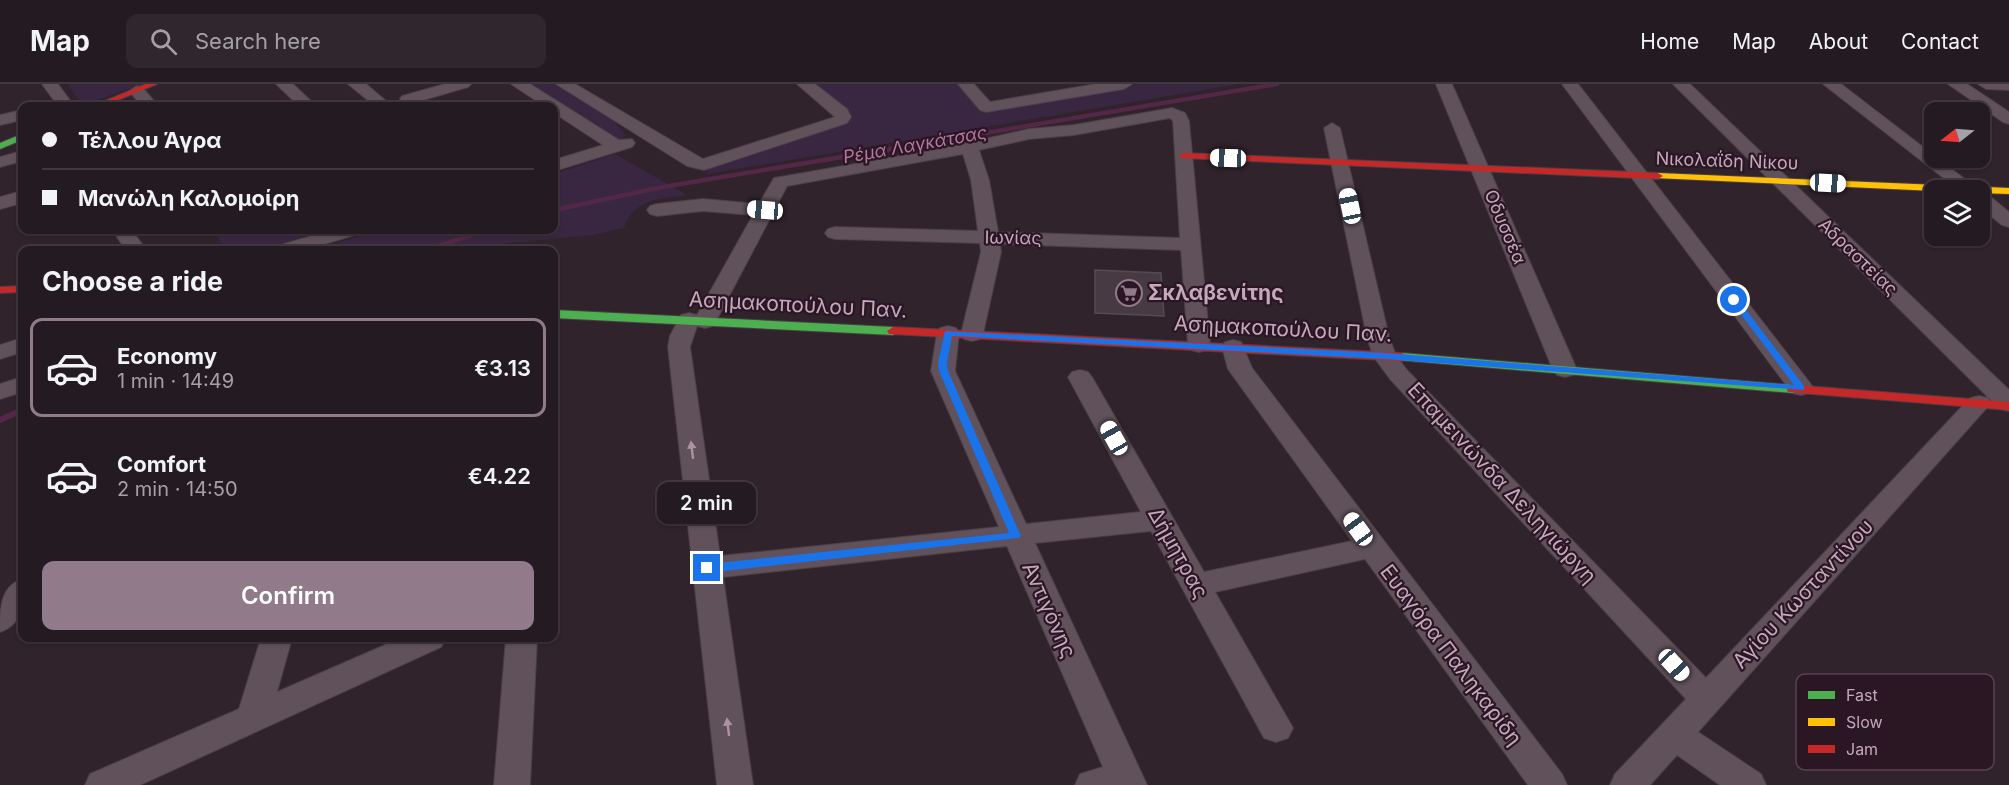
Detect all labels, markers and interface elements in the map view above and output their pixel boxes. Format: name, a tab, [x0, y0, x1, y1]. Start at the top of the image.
search box	[126, 14, 546, 68]
text: Map	[30, 24, 90, 58]
icon: search	[147, 25, 180, 58]
text: Search here	[195, 28, 321, 54]
text: Home	[1640, 29, 1699, 54]
text: Map	[1732, 29, 1776, 54]
text: About	[1809, 29, 1868, 54]
text: Contact	[1901, 29, 1979, 54]
north arrow	[1924, 102, 1990, 168]
map controls	[1924, 102, 1990, 246]
water label: Ρέμα Λαγκάτσας	[841, 122, 989, 168]
text: Τέλλου Άγρα	[78, 127, 222, 153]
street label: Νικολαΐδη Νίκου	[1655, 147, 1799, 173]
car	[1210, 148, 1246, 168]
car	[1810, 173, 1846, 193]
button: layers	[1924, 180, 1990, 246]
text: Μανώλη Καλομοίρη	[78, 185, 299, 211]
street label: Οδυσσέα	[1480, 186, 1531, 267]
car	[1337, 187, 1363, 225]
car	[746, 199, 784, 221]
street label: Αδραστείας	[1814, 214, 1902, 300]
street label: Ιωνίας	[984, 227, 1042, 248]
text: Choose a ride	[42, 265, 223, 298]
supermarket icon: Σκλαβενίτης	[1114, 278, 1144, 308]
place label: Σκλαβενίτης	[1148, 280, 1284, 305]
street label: Ασημακοπούλου Παν.	[688, 286, 908, 323]
route start	[1720, 286, 1747, 313]
street label: Ασημακοπούλου Παν.	[1173, 310, 1393, 347]
icon: car	[45, 341, 99, 395]
text: Economy	[117, 343, 217, 369]
text: €3.13	[474, 355, 531, 381]
text: 1 min · 14:49	[117, 369, 234, 393]
street label: Επαμεινώνδα Δεληγιώργη	[1403, 377, 1602, 588]
car	[1097, 418, 1131, 458]
one-way arrow	[688, 441, 697, 460]
icon: car	[45, 449, 99, 503]
text: Comfort	[117, 451, 206, 477]
text: €4.22	[468, 463, 531, 489]
text: 2 min · 14:50	[117, 477, 238, 501]
callout: 2 min	[658, 481, 756, 523]
text: 2 min	[680, 491, 733, 515]
street label: Δήμητρας	[1143, 503, 1214, 603]
car	[1340, 509, 1376, 549]
street label: Αγίου Κωσταντίνου	[1727, 514, 1878, 673]
route end	[693, 554, 720, 581]
street label: Αντιγόνης	[1017, 558, 1082, 661]
street label: Ευαγόρα Παληκαρίδη	[1375, 559, 1528, 750]
button: Confirm	[42, 561, 534, 630]
car	[1655, 646, 1693, 684]
legend	[1796, 674, 1994, 770]
text: Fast	[1846, 685, 1878, 705]
text: Slow	[1846, 712, 1883, 732]
one-way arrow	[723, 717, 732, 736]
text: Jam	[1846, 739, 1878, 759]

